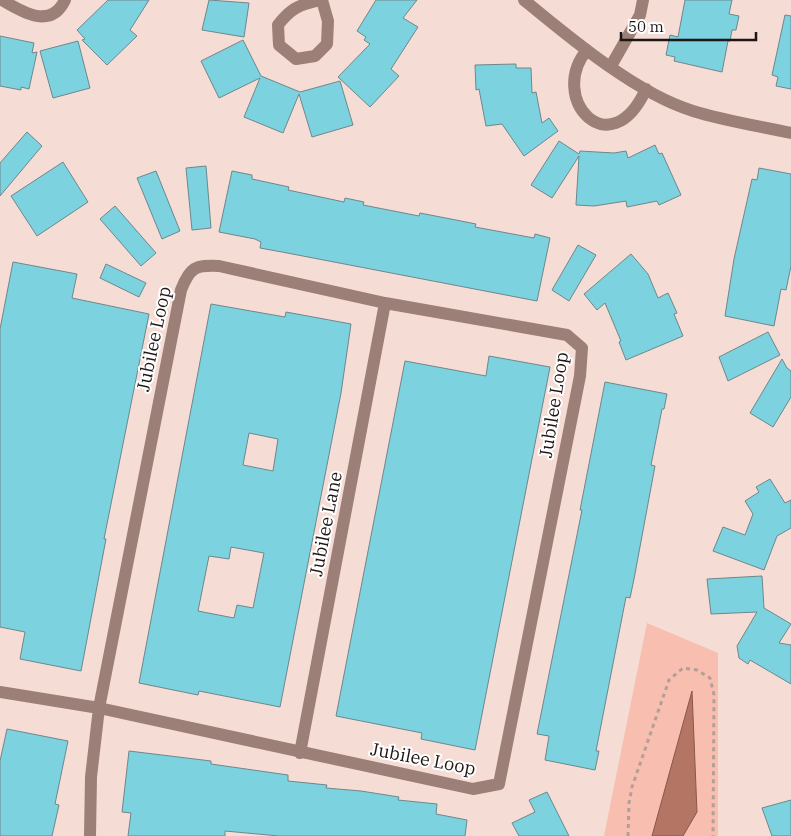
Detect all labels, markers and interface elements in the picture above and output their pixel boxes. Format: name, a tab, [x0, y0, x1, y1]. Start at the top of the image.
scale bar	[621, 10, 756, 42]
text: 50 m	[628, 17, 664, 36]
street label: Jubilee Loop	[131, 284, 176, 394]
street label: Jubilee Loop	[534, 350, 573, 459]
street label: Jubilee Lane	[304, 470, 347, 578]
street label: Jubilee Loop	[368, 737, 478, 780]

